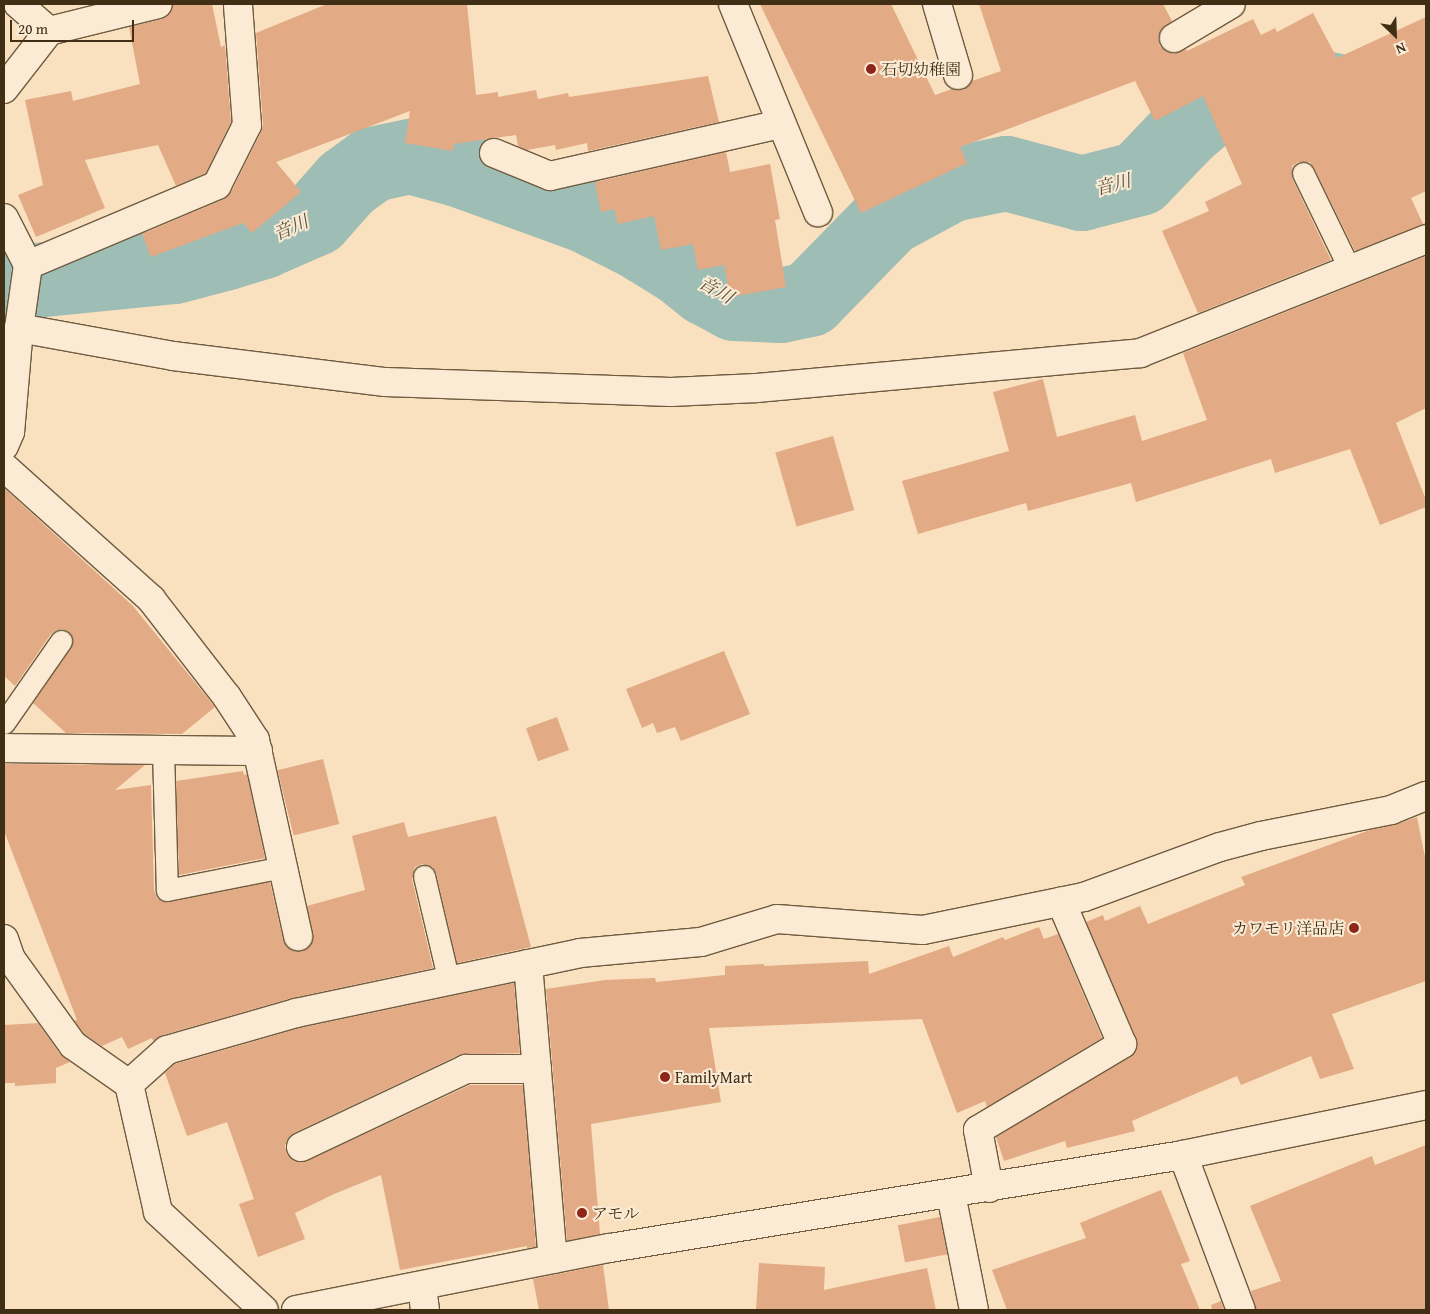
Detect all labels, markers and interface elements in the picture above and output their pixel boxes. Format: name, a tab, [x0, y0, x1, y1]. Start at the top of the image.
scale bar	[12, 10, 136, 42]
north arrow	[1370, 10, 1420, 60]
text: 20 m	[18, 18, 48, 39]
text: N	[1393, 38, 1409, 60]
place label: 石切幼稚園	[881, 59, 961, 79]
marker: 石切幼稚園	[865, 63, 877, 75]
water label: 音川	[1093, 170, 1133, 200]
water label: 音川	[270, 211, 312, 245]
water label: 音川	[695, 272, 737, 308]
place label: カワモリ洋品店	[1232, 918, 1344, 938]
marker: カワモリ洋品店	[1348, 922, 1360, 934]
place label: FamilyMart	[675, 1067, 753, 1087]
marker: FamilyMart	[659, 1071, 671, 1083]
place label: アモル	[592, 1203, 640, 1223]
marker: アモル	[576, 1207, 588, 1219]

